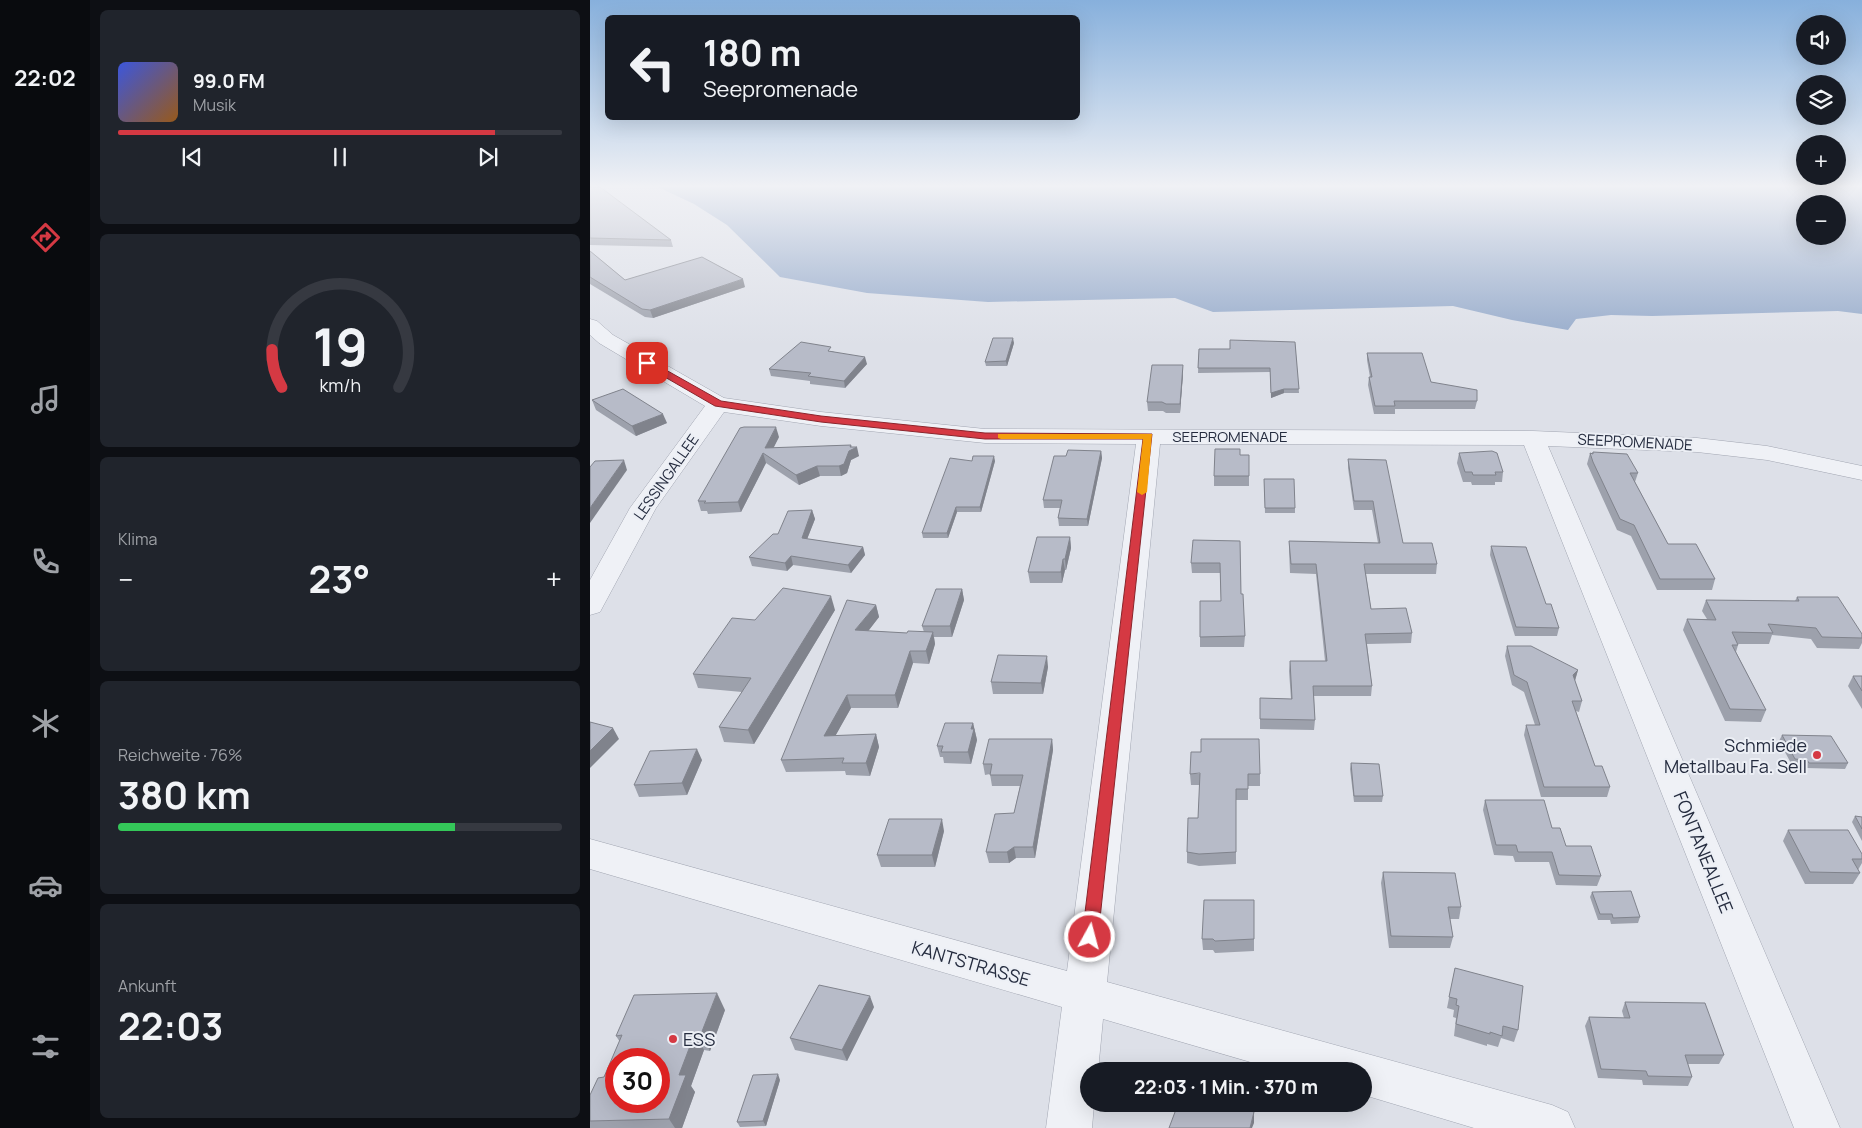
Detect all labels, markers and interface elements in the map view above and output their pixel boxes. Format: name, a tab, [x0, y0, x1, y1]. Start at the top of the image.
map controls	[1796, 15, 1846, 245]
button: sound	[1796, 15, 1846, 65]
text: 180 m	[703, 29, 801, 77]
icon: left	[620, 35, 685, 100]
text: 22:02	[14, 63, 76, 93]
text: 99.0 FM	[193, 68, 265, 94]
text: Seepromenade	[703, 74, 858, 104]
button: layers	[1796, 75, 1846, 125]
text: Musik	[193, 94, 236, 116]
button: +	[1796, 135, 1846, 185]
icon: previous	[178, 143, 206, 171]
icon: pause	[326, 143, 354, 171]
icon: next	[474, 143, 502, 171]
button: −	[1796, 195, 1846, 245]
icon: directions	[28, 220, 63, 255]
text: 19	[312, 311, 368, 382]
pin	[626, 342, 668, 384]
icon: arrive	[633, 349, 661, 377]
text: km/h	[319, 373, 361, 397]
icon: music	[28, 382, 63, 417]
street label: SEEPROMENADE	[1172, 426, 1288, 447]
street label: SEEPROMENADE	[1577, 428, 1693, 456]
street label: LESSINGALLEE	[629, 430, 703, 524]
text: Klima	[118, 528, 157, 550]
icon: phone	[28, 544, 63, 579]
text: 23°	[309, 552, 370, 604]
text: −	[118, 560, 133, 598]
text: +	[546, 560, 562, 598]
icon: climate	[28, 706, 63, 741]
place label: Schmiede Metallbau Fa. Sell	[1664, 733, 1807, 778]
text: Reichweite · 76%	[118, 744, 242, 766]
marker: Schmiede Metallbau Fa. Sell	[1811, 749, 1823, 761]
text: 380 km	[118, 768, 251, 820]
street label: FONTANEALLEE	[1669, 788, 1739, 916]
icon: car	[28, 868, 63, 903]
position arrow	[1063, 910, 1115, 962]
street label: KANTSTRASSE	[909, 935, 1033, 991]
text: Ankunft	[118, 975, 177, 997]
text: 22:03	[118, 999, 223, 1051]
place label: ESS	[683, 1027, 715, 1051]
icon: filters	[28, 1029, 63, 1064]
marker: ESS	[667, 1033, 679, 1045]
speed limit sign: 30	[605, 1048, 670, 1113]
text: 22:03 · 1 Min. · 370 m	[1134, 1074, 1318, 1100]

